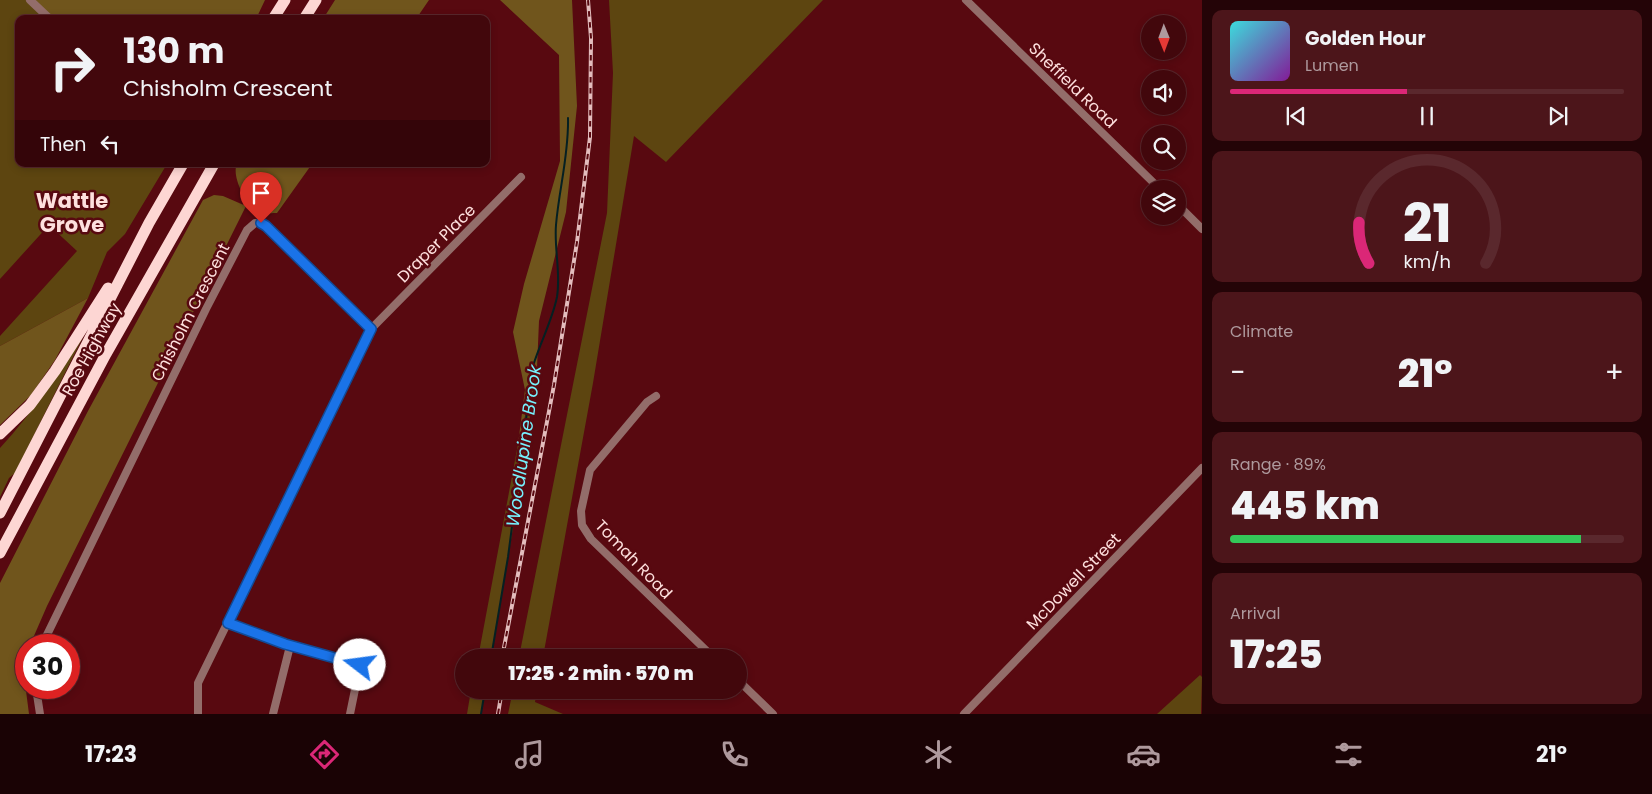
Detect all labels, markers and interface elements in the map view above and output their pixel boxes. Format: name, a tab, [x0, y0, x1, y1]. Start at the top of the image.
north arrow	[1141, 15, 1186, 60]
map controls	[1141, 15, 1186, 225]
text: Golden Hour	[1305, 25, 1426, 52]
text: 130 m	[123, 26, 225, 75]
icon: right	[40, 35, 105, 100]
street label: Sheffield Road	[1023, 37, 1122, 133]
text: Lumen	[1305, 54, 1359, 77]
button: sound	[1141, 70, 1186, 115]
text: Chisholm Crescent	[123, 73, 332, 104]
icon: previous	[1282, 102, 1310, 130]
icon: pause	[1413, 102, 1441, 130]
icon: next	[1544, 102, 1572, 130]
button: search	[1141, 125, 1186, 170]
icon: left	[96, 130, 124, 158]
text: Then	[40, 131, 86, 158]
pin	[240, 172, 282, 223]
icon: arrive	[247, 179, 275, 207]
button: layers	[1141, 180, 1186, 225]
district label: Wattle Grove	[36, 186, 108, 239]
text: 21	[1402, 187, 1452, 260]
street label: Draper Place	[392, 199, 481, 288]
street label: Chisholm Crescent	[146, 239, 235, 385]
text: km/h	[1403, 249, 1451, 274]
street label: Roe Highway	[56, 299, 127, 400]
text: Climate	[1230, 320, 1293, 343]
text: 21°	[1398, 347, 1452, 400]
text: −	[1230, 353, 1245, 392]
text: +	[1605, 353, 1624, 392]
water label: Woodlupine Brook	[500, 363, 547, 529]
text: Range · 89%	[1230, 453, 1326, 476]
text: 445 km	[1230, 479, 1380, 532]
street label: Tomah Road	[590, 515, 677, 604]
street label: McDowell Street	[1021, 528, 1126, 635]
text: Arrival	[1230, 602, 1280, 625]
text: 17:25	[1230, 628, 1323, 681]
speed limit sign: 30	[15, 634, 80, 699]
position arrow	[333, 638, 385, 690]
text: 17:25 · 2 min · 570 m	[508, 660, 694, 687]
icon: directions	[307, 737, 342, 772]
icon: music	[512, 737, 547, 772]
icon: phone	[717, 737, 752, 772]
icon: climate	[921, 737, 956, 772]
icon: car	[1126, 737, 1161, 772]
icon: filters	[1331, 737, 1366, 772]
text: 17:23	[85, 739, 137, 770]
text: 21°	[1536, 739, 1567, 770]

